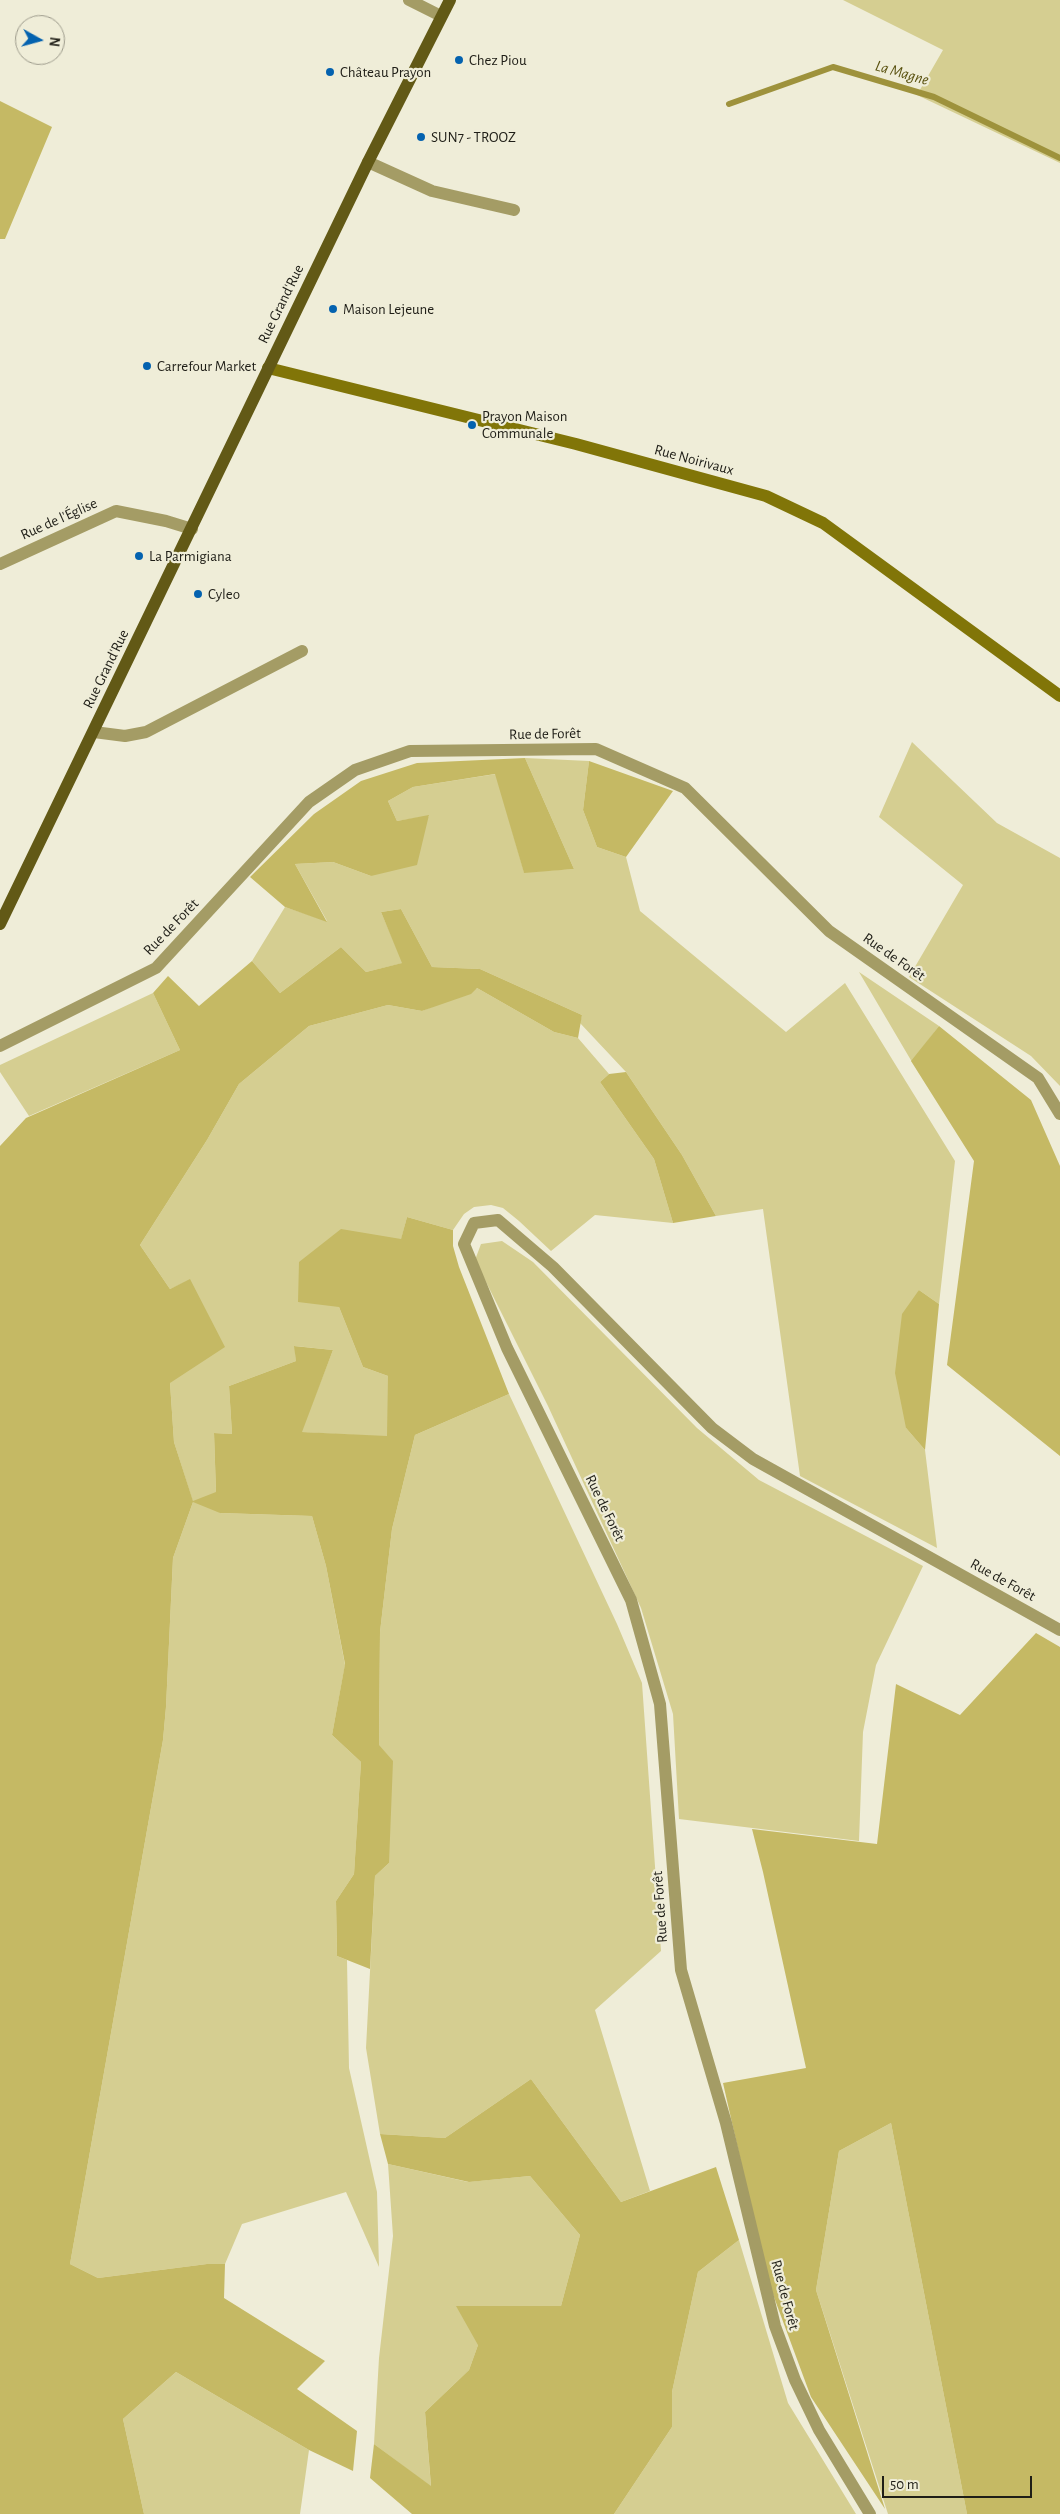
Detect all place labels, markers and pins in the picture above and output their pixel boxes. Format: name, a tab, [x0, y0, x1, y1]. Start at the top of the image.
place label: Chez Piou	[469, 51, 527, 69]
marker: Chez Piou	[453, 54, 465, 66]
place label: Château Prayon	[340, 63, 431, 81]
marker: Château Prayon	[324, 66, 336, 78]
place label: SUN7 - TROOZ	[431, 128, 516, 146]
marker: SUN7 - TROOZ	[415, 131, 427, 143]
place label: Maison Lejeune	[343, 300, 434, 318]
marker: Maison Lejeune	[327, 303, 339, 315]
place label: Carrefour Market	[157, 357, 256, 375]
marker: Carrefour Market	[141, 360, 153, 372]
place label: Prayon Maison Communale	[482, 407, 567, 442]
marker: Prayon Maison Communale	[466, 419, 478, 431]
place label: La Parmigiana	[149, 547, 232, 565]
marker: La Parmigiana	[133, 550, 145, 562]
place label: Cyleo	[208, 585, 240, 603]
marker: Cyleo	[192, 588, 204, 600]

